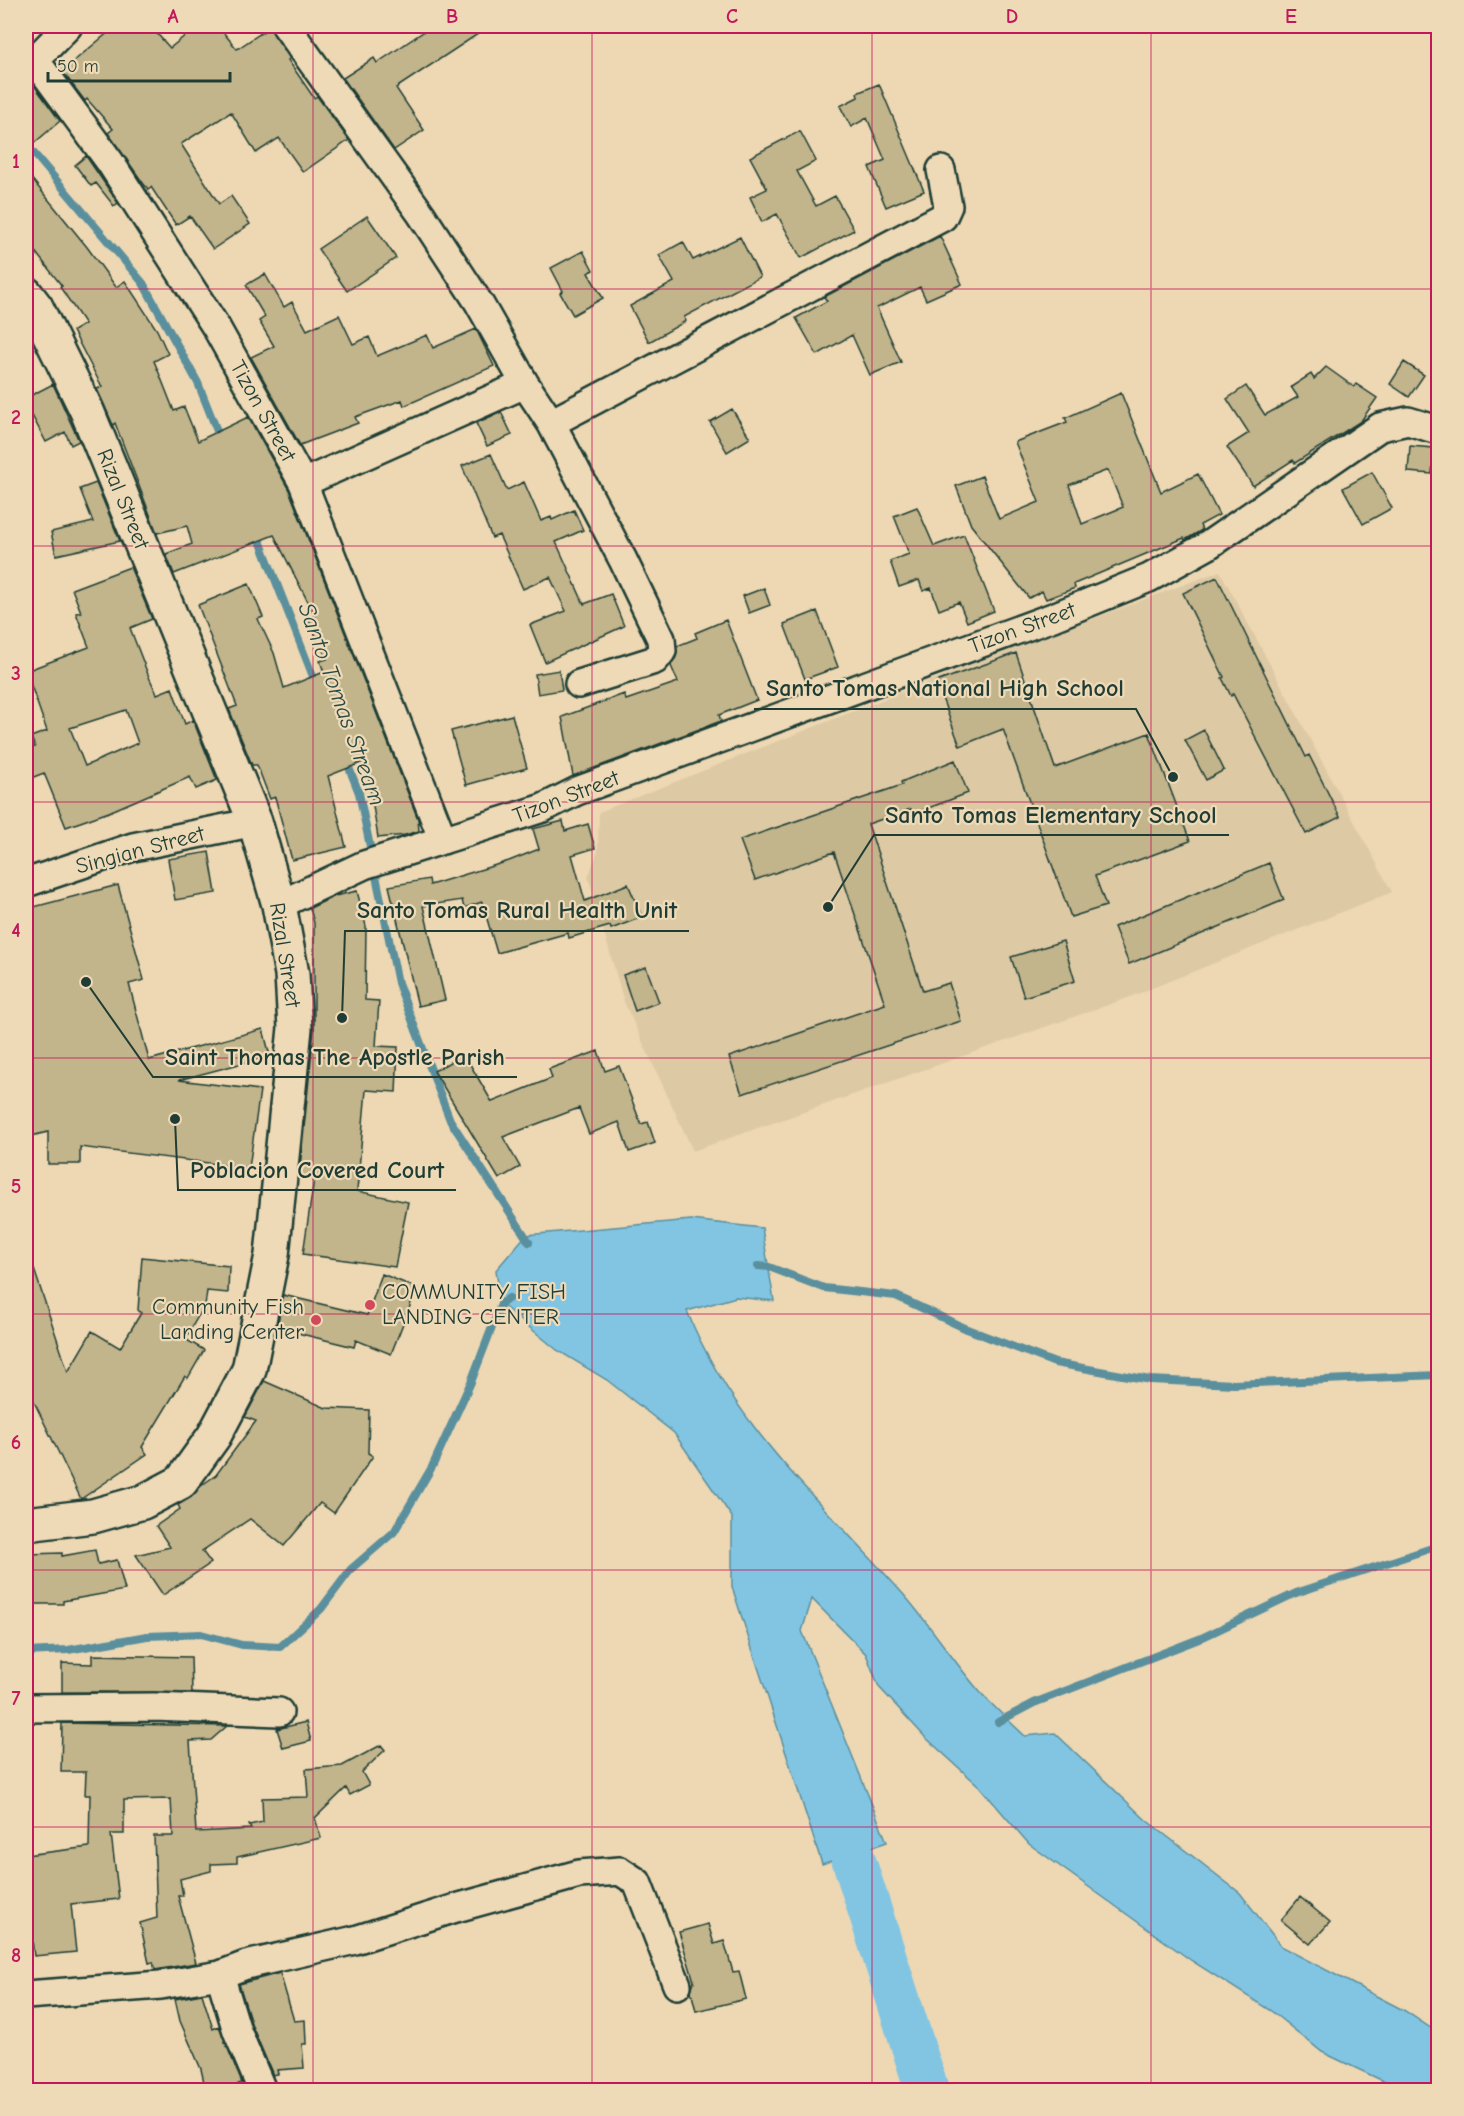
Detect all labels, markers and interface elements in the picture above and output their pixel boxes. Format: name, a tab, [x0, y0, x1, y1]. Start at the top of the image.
text: A	[167, 5, 179, 28]
text: B	[446, 5, 458, 28]
text: C	[726, 5, 738, 28]
text: D	[1006, 5, 1018, 28]
text: E	[1285, 5, 1297, 28]
scale bar	[48, 45, 230, 83]
text: 50 m	[57, 56, 99, 77]
text: 1	[12, 150, 20, 173]
street label: Tizon Street	[225, 356, 302, 467]
text: 2	[11, 406, 21, 429]
street label: Rizal Street	[91, 445, 155, 554]
street label: Tizon Street	[965, 596, 1080, 659]
water label: Santo Tomas Stream	[292, 599, 392, 809]
text: 3	[11, 662, 21, 685]
callout: Santo Tomas National High School	[754, 667, 1136, 709]
text: Santo Tomas National High School	[766, 674, 1124, 702]
street label: Tizon Street	[509, 765, 623, 829]
callout: Santo Tomas Elementary School	[874, 793, 1229, 835]
text: Santo Tomas Elementary School	[885, 801, 1217, 829]
street label: Singian Street	[73, 820, 208, 880]
callout: Santo Tomas Rural Health Unit	[345, 889, 689, 931]
text: Santo Tomas Rural Health Unit	[357, 896, 678, 924]
street label: Rizal Street	[264, 901, 306, 1010]
text: 4	[11, 919, 21, 942]
callout: Saint Thomas The Apostle Parish	[153, 1035, 517, 1077]
text: Saint Thomas The Apostle Parish	[165, 1043, 505, 1071]
callout: Poblacion Covered Court	[178, 1148, 456, 1190]
text: Poblacion Covered Court	[190, 1156, 445, 1184]
text: 5	[11, 1175, 21, 1198]
place label: COMMUNITY FISH LANDING CENTER	[382, 1279, 566, 1330]
place label: Community Fish Landing Center	[152, 1294, 304, 1345]
marker: COMMUNITY FISH LANDING CENTER	[363, 1298, 377, 1312]
marker: Community Fish Landing Center	[309, 1313, 323, 1327]
text: 6	[11, 1431, 21, 1454]
text: 7	[12, 1687, 21, 1710]
text: 8	[11, 1944, 21, 1967]

